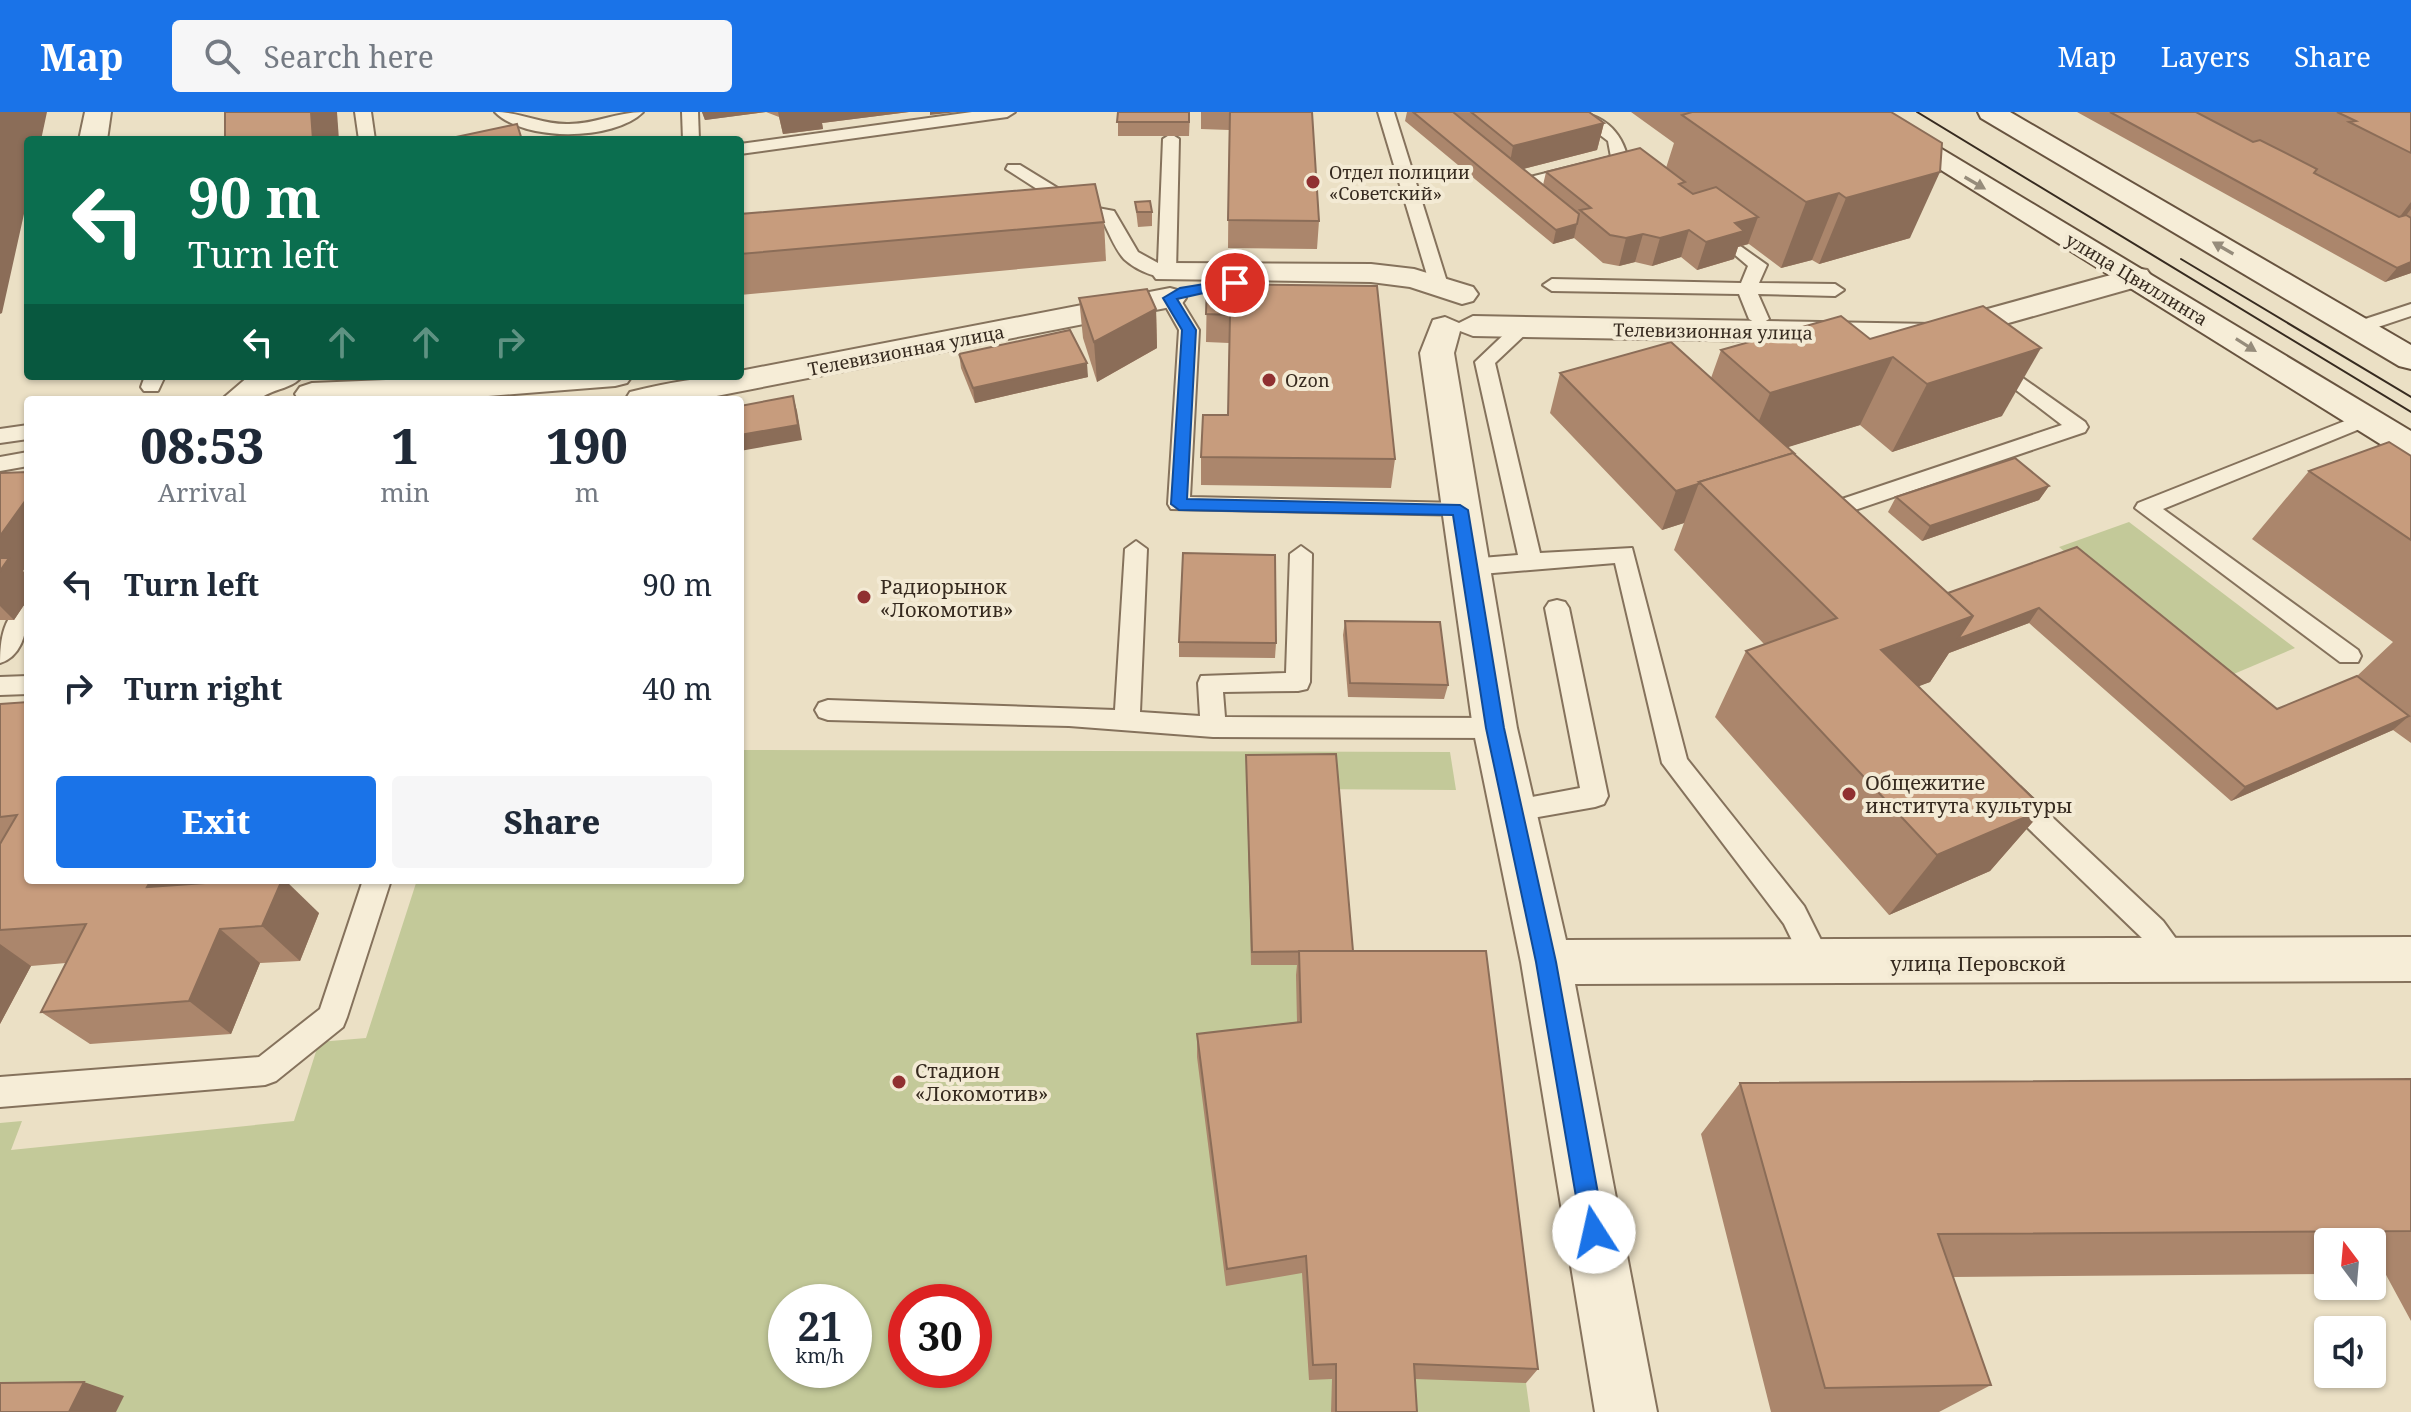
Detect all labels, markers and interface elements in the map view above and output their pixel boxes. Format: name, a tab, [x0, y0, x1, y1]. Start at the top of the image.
search box	[172, 20, 732, 92]
text: Map	[40, 30, 124, 82]
icon: search	[200, 34, 244, 78]
text: Search here	[264, 36, 434, 77]
text: Map	[2058, 37, 2117, 75]
text: Layers	[2161, 37, 2250, 75]
text: Share	[2294, 37, 2371, 75]
text: 90 m	[188, 158, 321, 234]
place label: Отдел полиции «Советский»	[1329, 160, 1470, 205]
icon: left	[56, 168, 160, 272]
marker: Отдел полиции «Советский»	[1304, 173, 1322, 191]
one-way arrow	[1964, 176, 1986, 190]
street label: улица Цвиллинга	[2062, 227, 2212, 331]
text: Turn left	[188, 230, 339, 279]
one-way arrow	[2212, 241, 2234, 255]
pin	[1201, 249, 1269, 317]
icon: arrive	[1213, 261, 1257, 305]
street label: Телевизионная улица	[1613, 317, 1813, 345]
street label: Телевизионная улица	[806, 319, 1006, 381]
icon: left	[236, 320, 280, 364]
icon: ahead	[320, 320, 364, 364]
icon: ahead	[404, 320, 448, 364]
icon: right	[488, 320, 532, 364]
one-way arrow	[2235, 338, 2257, 352]
place label: Ozon	[1285, 368, 1330, 392]
marker: Ozon	[1260, 371, 1278, 389]
text: 08:53	[140, 413, 264, 478]
text: 1	[391, 413, 419, 478]
text: 190	[546, 413, 628, 478]
text: Arrival	[158, 474, 247, 510]
text: min	[380, 474, 430, 510]
text: m	[575, 474, 599, 510]
icon: left	[56, 562, 100, 606]
text: Turn left	[124, 564, 259, 605]
text: 90 m	[642, 564, 712, 605]
place label: Радиорынок «Локомотив»	[880, 573, 1013, 623]
marker: Радиорынок «Локомотив»	[855, 588, 873, 606]
icon: right	[56, 666, 100, 710]
text: Turn right	[124, 668, 282, 709]
text: 40 m	[642, 668, 712, 709]
place label: Общежитие института культуры	[1865, 769, 2072, 819]
button: Exit	[56, 776, 376, 868]
button: Share	[392, 776, 712, 868]
marker: Общежитие института культуры	[1840, 785, 1858, 803]
street label: улица Перовской	[1890, 950, 2066, 977]
place label: Стадион «Локомотив»	[915, 1057, 1048, 1107]
marker: Стадион «Локомотив»	[890, 1073, 908, 1091]
position arrow	[1552, 1190, 1636, 1274]
north arrow	[2314, 1228, 2386, 1300]
map controls	[2314, 1228, 2386, 1388]
speed limit sign: 30	[888, 1284, 992, 1388]
text: 21	[797, 1298, 843, 1353]
button: sound	[2314, 1316, 2386, 1388]
text: km/h	[795, 1342, 845, 1369]

